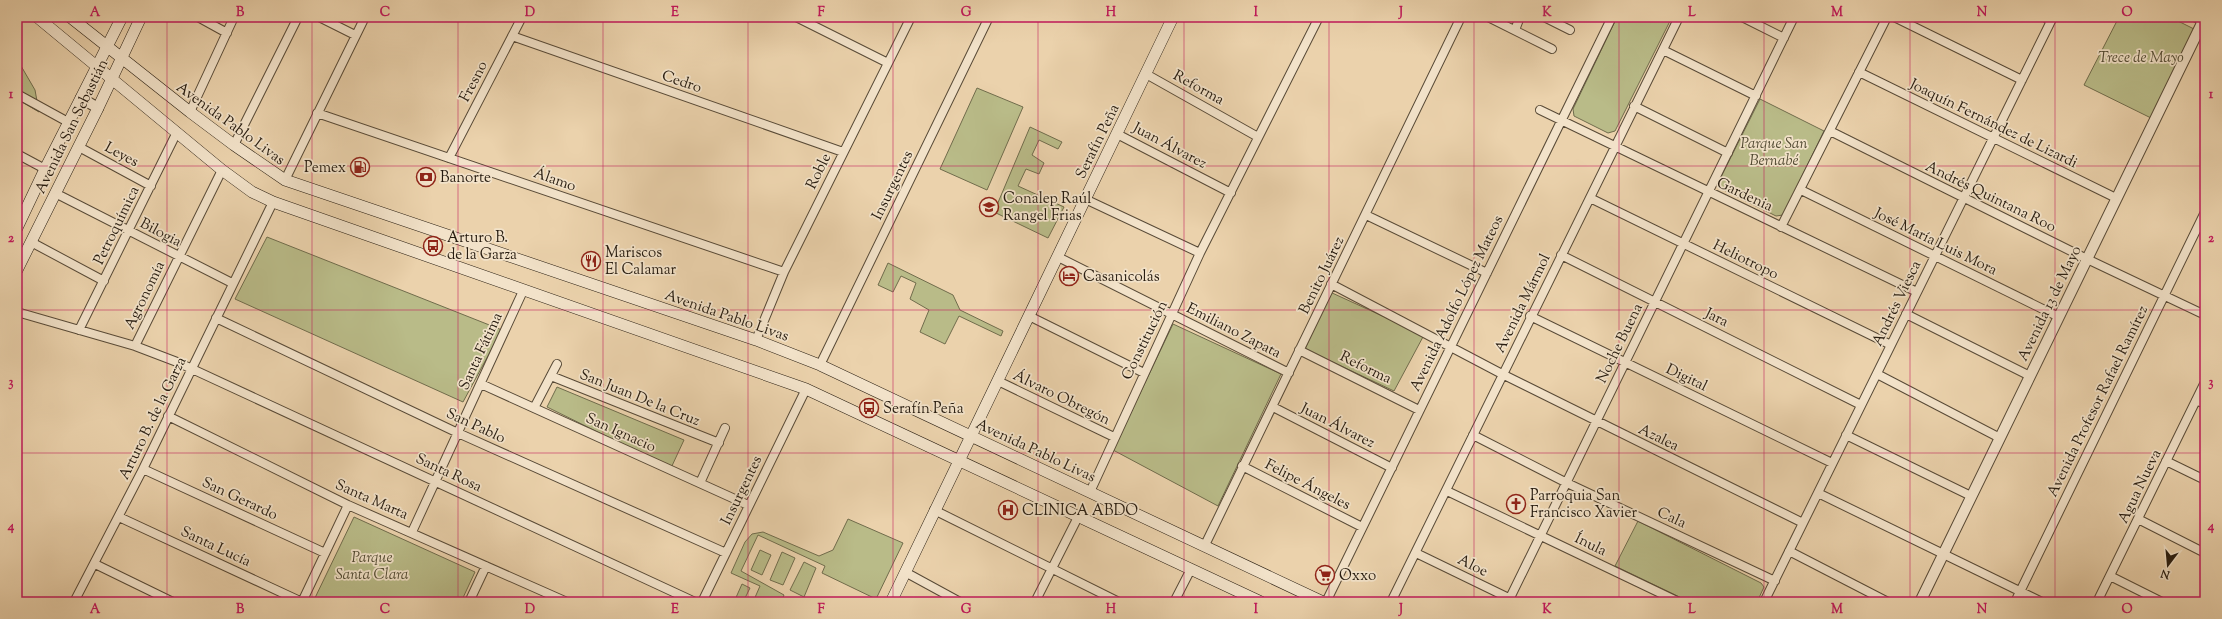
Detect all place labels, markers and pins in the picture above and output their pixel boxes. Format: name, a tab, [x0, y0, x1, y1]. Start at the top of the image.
fuel station icon: Pemex	[349, 156, 371, 178]
place label: Pemex	[304, 158, 346, 179]
bank icon: Banorte	[415, 166, 437, 188]
place label: Banorte	[440, 168, 491, 189]
place label: Conalep Raúl Rangel Frias	[1003, 189, 1091, 227]
school or university icon: Conalep Raúl Rangel Frias	[978, 196, 1000, 218]
place label: Arturo B. de la Garza	[447, 228, 517, 266]
bus stop icon: Arturo B. de la Garza	[422, 235, 444, 257]
place label: Mariscos El Calamar	[605, 243, 676, 281]
restaurant icon: Mariscos El Calamar	[580, 250, 602, 272]
hotel icon: Casanicolás	[1058, 265, 1080, 287]
place label: Casanicolás	[1083, 267, 1160, 288]
bus stop icon: Serafín Peña	[858, 397, 880, 419]
place label: Serafín Peña	[883, 399, 964, 420]
place label: Parroquia San Francisco Xavier	[1530, 486, 1637, 524]
church icon: Parroquia San Francisco Xavier	[1505, 493, 1527, 515]
hospital icon: CLINICA ABDO	[997, 499, 1019, 521]
place label: CLINICA ABDO	[1022, 501, 1138, 522]
supermarket icon: Oxxo	[1314, 564, 1336, 586]
place label: Oxxo	[1339, 566, 1376, 587]

